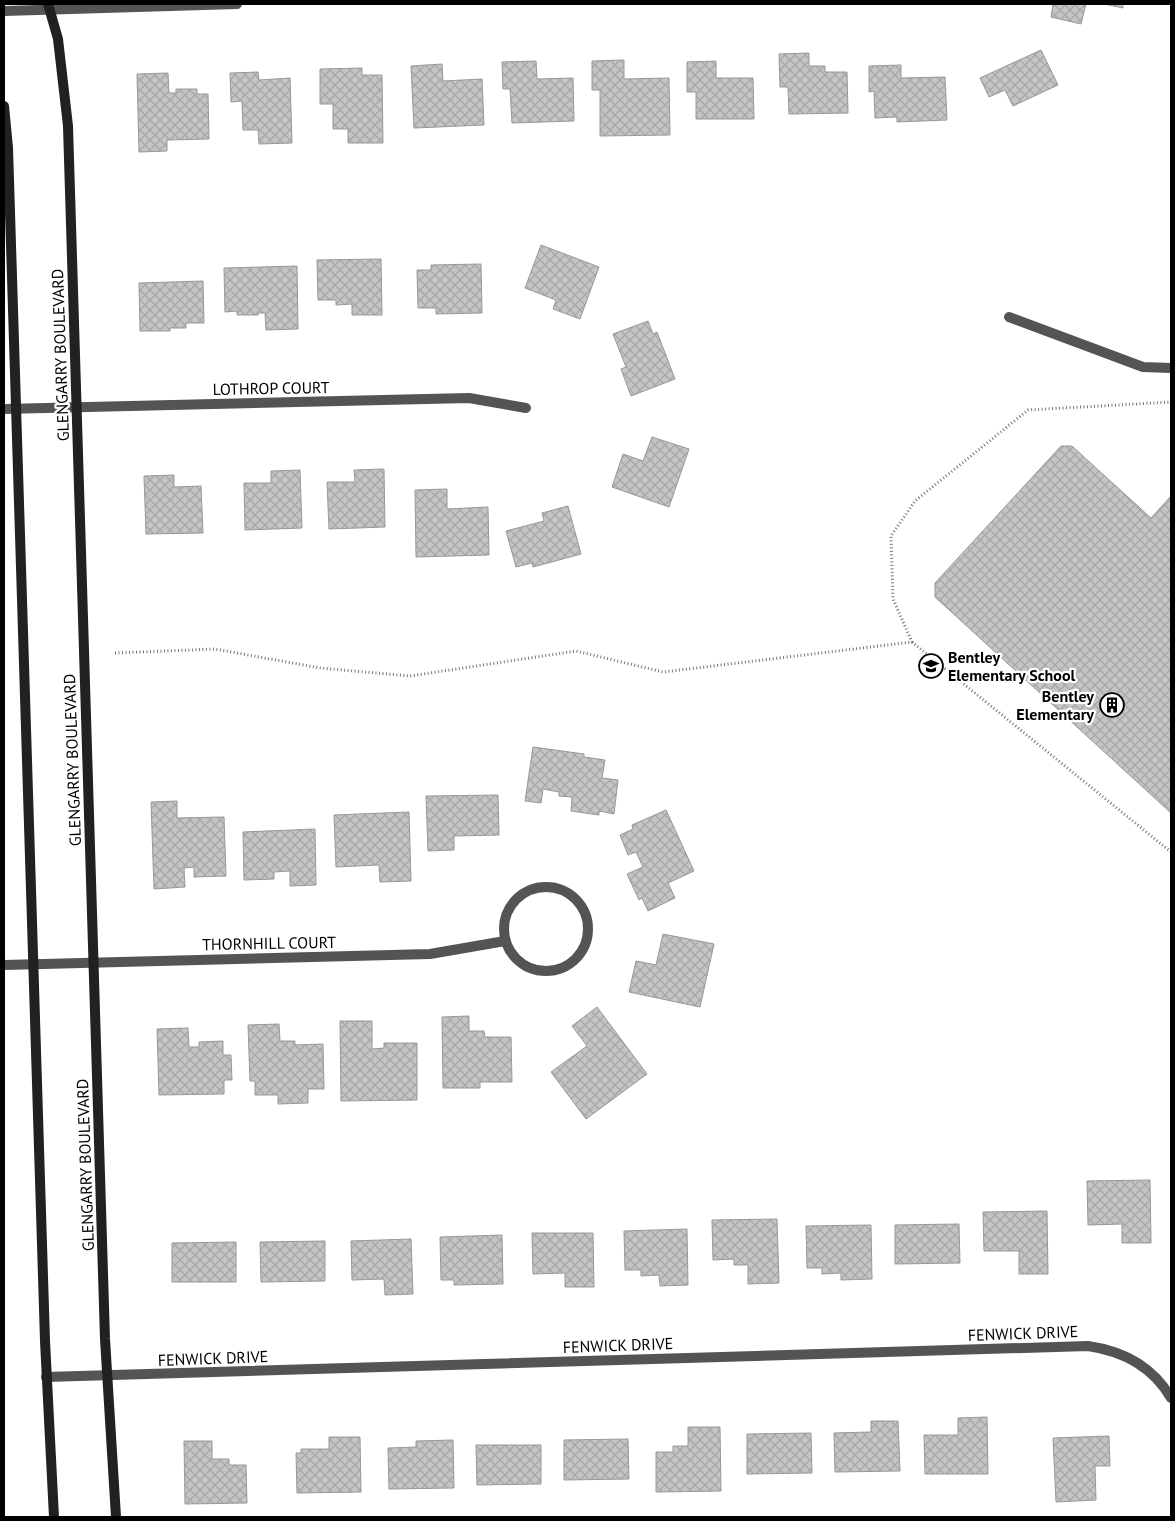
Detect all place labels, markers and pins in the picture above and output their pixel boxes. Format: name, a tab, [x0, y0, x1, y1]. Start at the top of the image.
place label: Bentley Elementary School	[948, 647, 1075, 685]
school or university icon: Bentley Elementary School	[918, 653, 944, 679]
place label: Bentley Elementary	[1016, 686, 1094, 724]
building icon: Bentley Elementary	[1099, 692, 1125, 718]

